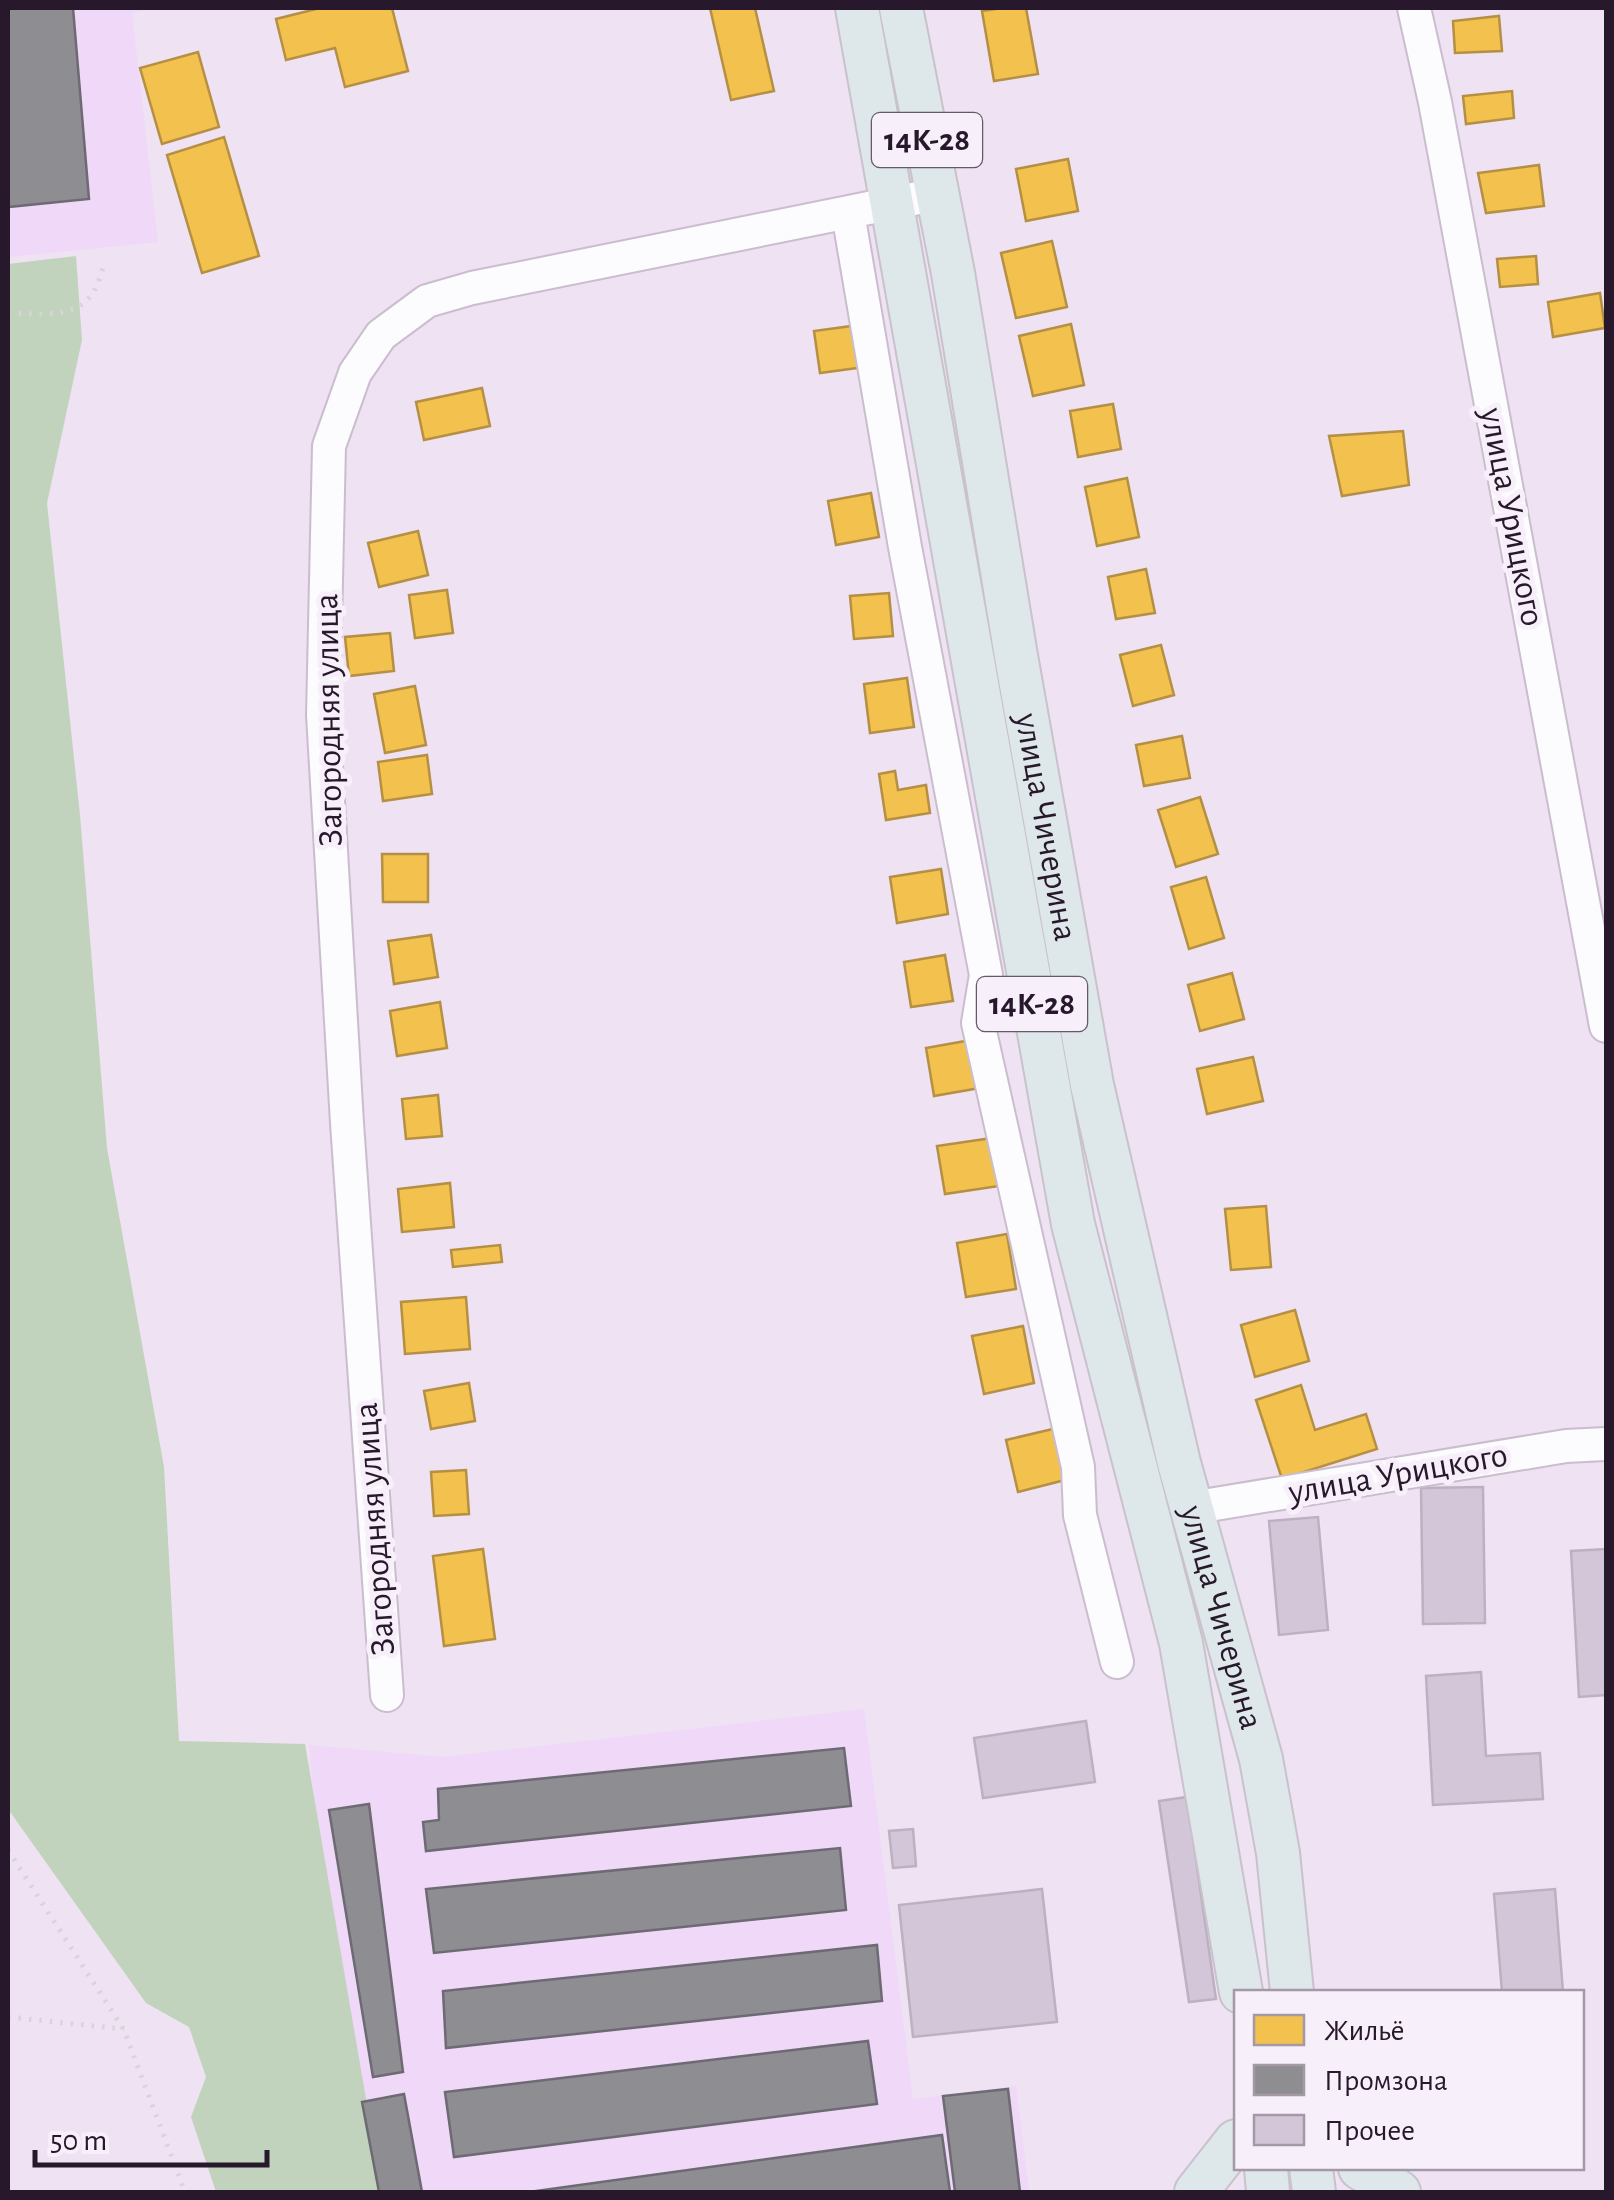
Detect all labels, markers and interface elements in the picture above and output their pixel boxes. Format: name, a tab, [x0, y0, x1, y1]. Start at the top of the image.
road number: 14К-28	[872, 113, 982, 167]
street label: улица Урицкого	[1473, 404, 1550, 629]
street label: Загородняя улица	[309, 593, 349, 847]
street label: улица Чичерина	[1009, 710, 1084, 944]
road number: 14К-28	[977, 977, 1087, 1031]
street label: Загородняя улица	[349, 1401, 401, 1657]
street label: улица Урицкого	[1285, 1438, 1510, 1511]
street label: улица Чичерина	[1174, 1501, 1269, 1733]
legend	[1234, 1990, 1584, 2170]
text: Жильё	[1324, 2016, 1405, 2046]
text: Промзона	[1324, 2066, 1448, 2096]
scale bar	[35, 2105, 268, 2167]
text: Прочее	[1324, 2116, 1415, 2146]
text: 50 m	[50, 2126, 107, 2156]

